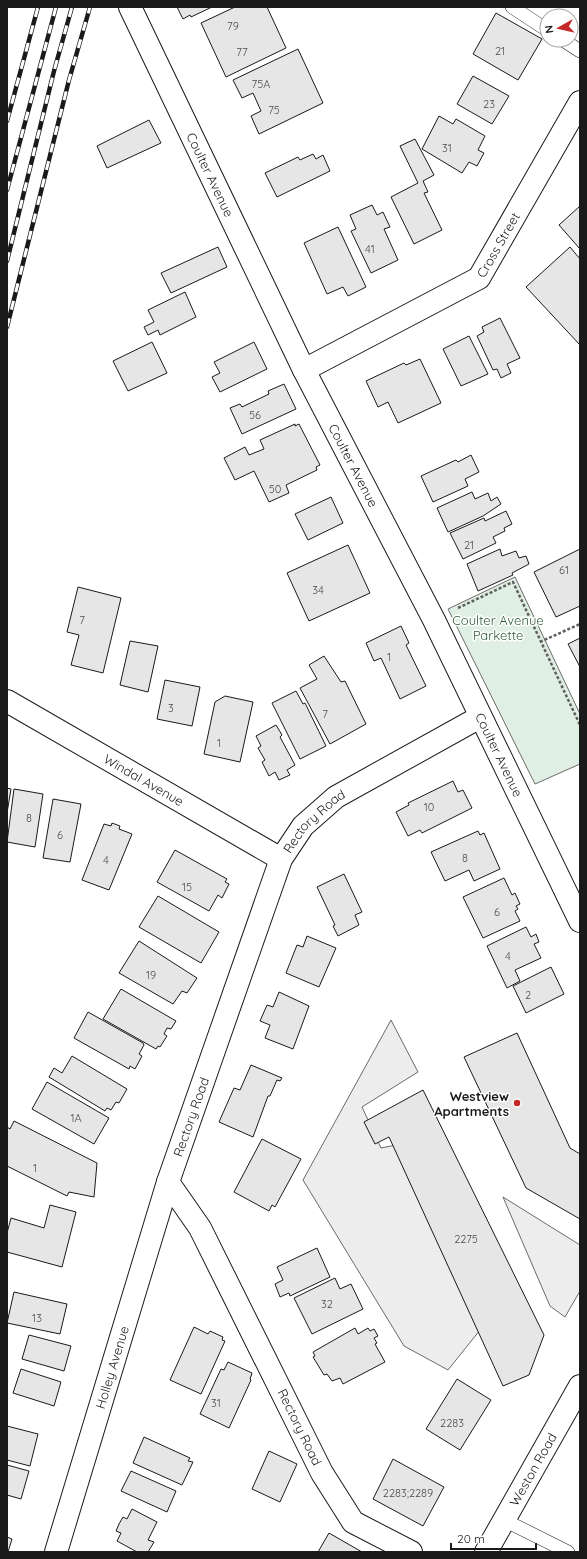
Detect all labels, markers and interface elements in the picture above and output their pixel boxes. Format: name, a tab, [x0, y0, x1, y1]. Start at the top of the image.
north arrow	[539, 8, 579, 48]
house number: 79	[227, 19, 239, 33]
text: N	[542, 24, 557, 34]
house number: 21	[495, 44, 505, 58]
house number: 77	[236, 45, 248, 59]
house number: 75A	[252, 77, 270, 91]
house number: 23	[483, 97, 495, 111]
house number: 75	[268, 103, 280, 117]
street label: Coulter Avenue	[183, 130, 237, 219]
house number: 31	[442, 141, 452, 155]
street label: Cross Street	[473, 209, 523, 280]
house number: 41	[365, 242, 375, 256]
house number: 56	[249, 408, 261, 422]
street label: Coulter Avenue	[325, 421, 382, 510]
house number: 50	[269, 482, 281, 496]
house number: 21	[464, 538, 474, 552]
house number: 61	[559, 563, 569, 577]
house number: 34	[312, 583, 324, 597]
park label: Coulter Avenue Parkette	[452, 612, 544, 643]
house number: 7	[79, 613, 85, 627]
house number: 1	[387, 650, 391, 664]
house number: 3	[168, 701, 174, 715]
house number: 7	[322, 707, 328, 721]
street label: Coulter Avenue	[472, 710, 526, 799]
house number: 1	[217, 736, 221, 750]
street label: Windal Avenue	[101, 751, 187, 809]
street label: Rectory Road	[279, 786, 348, 856]
house number: 10	[424, 800, 434, 814]
house number: 8	[26, 811, 32, 825]
house number: 6	[57, 828, 63, 842]
house number: 8	[462, 851, 468, 865]
house number: 4	[103, 853, 109, 867]
house number: 15	[182, 880, 192, 894]
house number: 6	[494, 905, 500, 919]
house number: 4	[505, 949, 511, 963]
house number: 19	[146, 968, 156, 982]
house number: 2	[525, 988, 531, 1002]
street label: Rectory Road	[169, 1075, 212, 1159]
place label: Westview Apartments	[434, 1088, 509, 1119]
marker: Westview Apartments	[512, 1098, 522, 1108]
house number: 1A	[70, 1111, 82, 1125]
house number: 1	[33, 1161, 37, 1175]
house number: 2275	[454, 1232, 478, 1246]
house number: 32	[321, 1297, 333, 1311]
house number: 13	[32, 1311, 42, 1325]
street label: Holley Avenue	[92, 1324, 132, 1411]
street label: Rectory Road	[275, 1386, 325, 1468]
house number: 31	[211, 1396, 221, 1410]
house number: 2283	[440, 1416, 464, 1430]
street label: Weston Road	[506, 1430, 560, 1509]
house number: 2283;2289	[383, 1486, 433, 1500]
scale bar	[451, 1525, 536, 1551]
text: 20 m	[457, 1531, 485, 1546]

